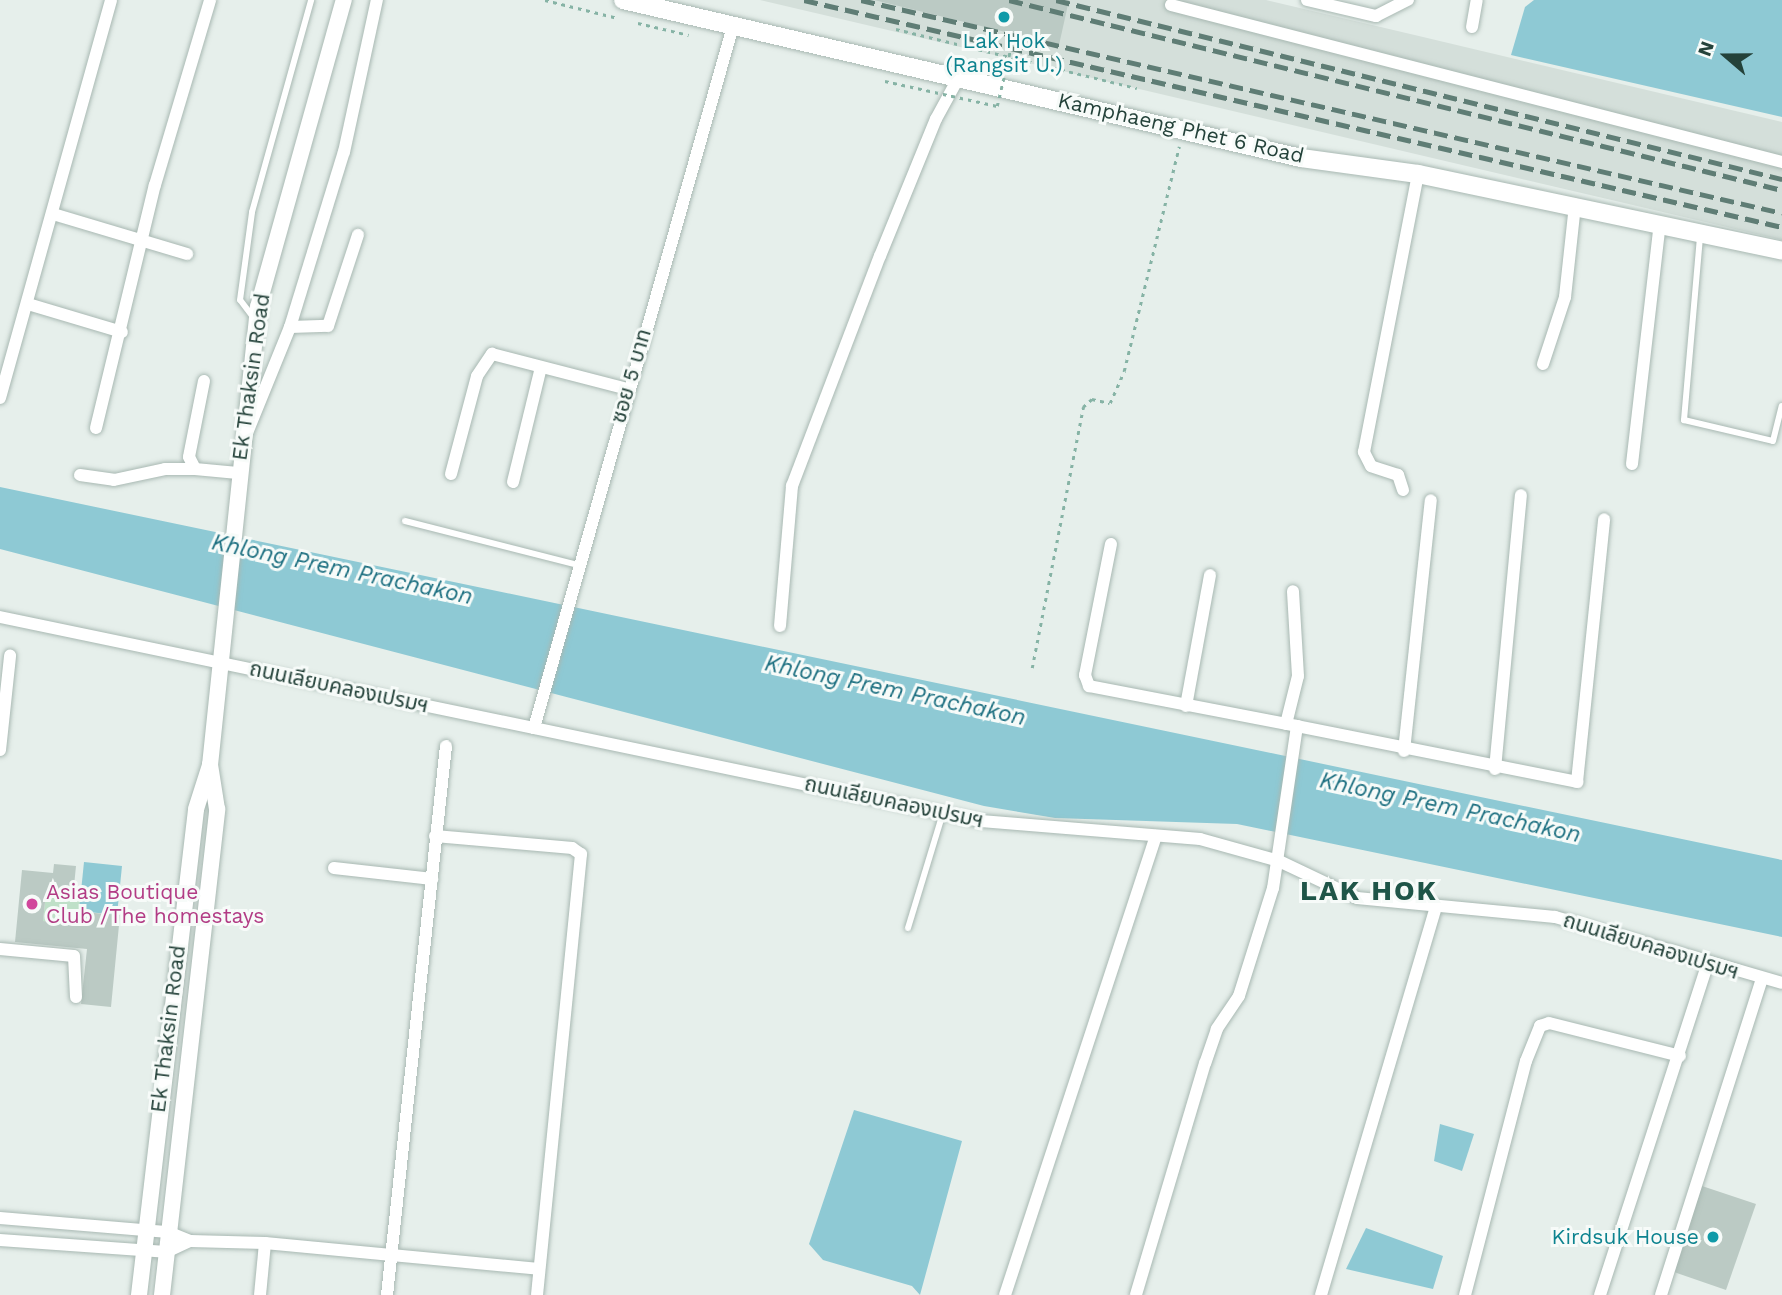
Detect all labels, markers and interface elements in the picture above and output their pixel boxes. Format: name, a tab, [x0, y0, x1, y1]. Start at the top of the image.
marker: Lak Hok (Rangsit U.)	[996, 9, 1012, 25]
north arrow	[1691, 21, 1761, 91]
place label: Lak Hok (Rangsit U.)	[945, 28, 1063, 78]
text: N	[1693, 38, 1719, 59]
street label: Kamphaeng Phet 6 Road	[1056, 87, 1306, 169]
street label: Ek Thaksin Road	[227, 291, 275, 463]
street label: ซอย 5 บาท	[606, 326, 656, 426]
water label: Khlong Prem Prachakon	[209, 529, 475, 611]
water label: Khlong Prem Prachakon	[762, 650, 1028, 732]
street label: ถนนเลียบคลองเปรมฯ	[247, 656, 431, 718]
water label: Khlong Prem Prachakon	[1317, 767, 1583, 849]
street label: ถนนเลียบคลองเปรมฯ	[802, 771, 986, 833]
district label: LAK HOK	[1301, 874, 1437, 908]
place label: Asias Boutique Club /The homestays	[46, 879, 264, 929]
marker: Asias Boutique Club /The homestays	[24, 896, 40, 912]
street label: ถนนเลียบคลองเปรมฯ	[1560, 907, 1742, 985]
street label: Ek Thaksin Road	[145, 943, 191, 1115]
place label: Kirdsuk House	[1551, 1224, 1699, 1250]
marker: Kirdsuk House	[1705, 1229, 1721, 1245]

